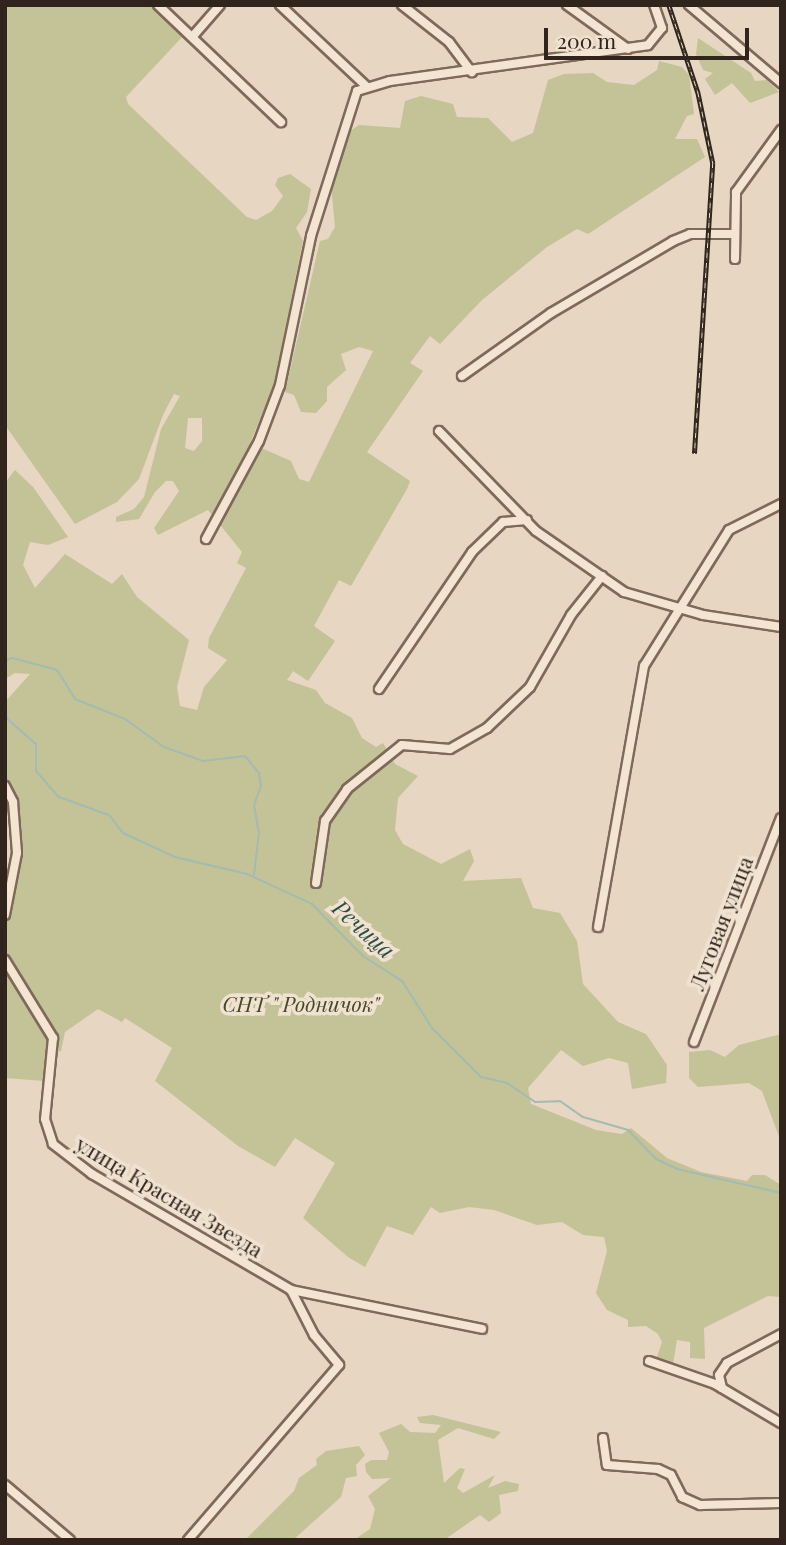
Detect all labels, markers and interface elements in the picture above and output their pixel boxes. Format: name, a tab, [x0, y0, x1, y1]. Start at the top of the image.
scale bar	[548, 14, 753, 58]
text: 200 m	[557, 26, 616, 54]
street label: Луговая улица	[683, 853, 757, 993]
water label: Речица	[327, 894, 401, 964]
park label: СНТ " Родничок"	[222, 990, 380, 1016]
street label: улица Красная Звезда	[72, 1130, 268, 1262]

